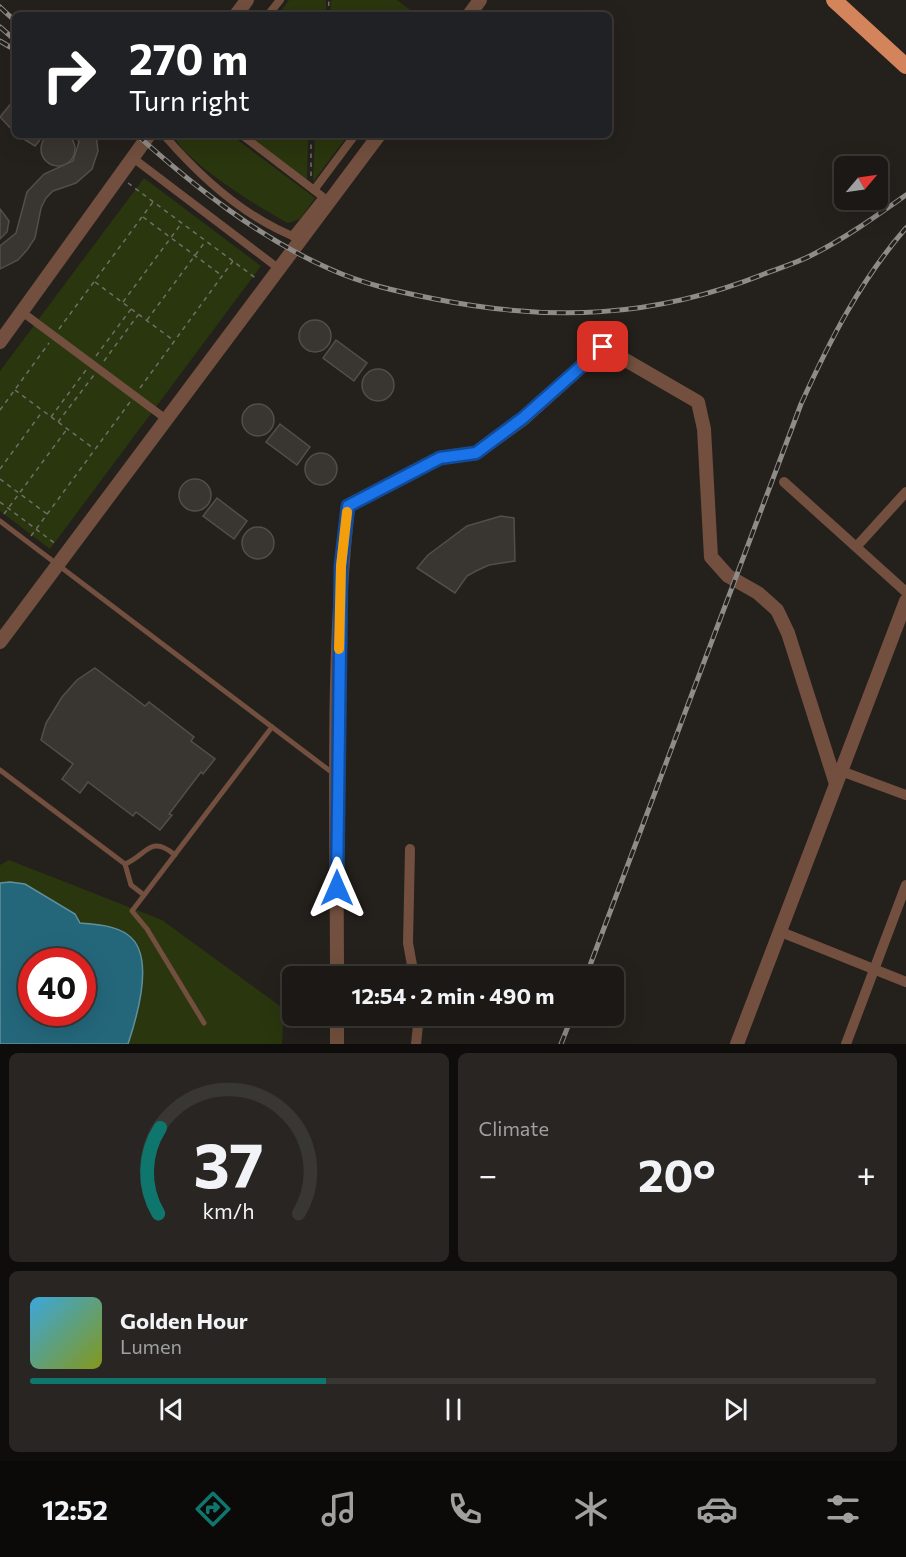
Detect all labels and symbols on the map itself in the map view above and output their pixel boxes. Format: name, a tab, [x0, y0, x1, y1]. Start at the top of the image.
north arrow	[834, 156, 888, 210]
pin	[577, 321, 628, 372]
position arrow	[305, 856, 369, 920]
speed limit sign: 40	[18, 948, 96, 1026]

